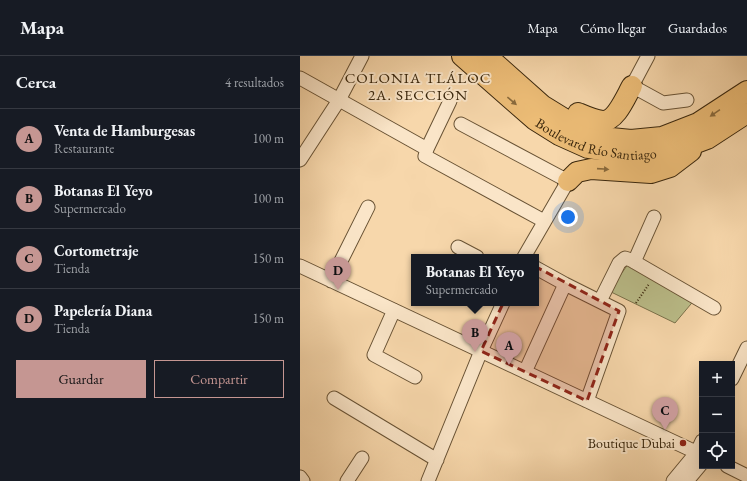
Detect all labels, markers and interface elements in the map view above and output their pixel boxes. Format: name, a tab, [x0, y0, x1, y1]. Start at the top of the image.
text: Mapa	[20, 15, 64, 40]
text: Mapa	[527, 19, 558, 37]
text: Cómo llegar	[580, 19, 646, 37]
text: Guardados	[668, 19, 727, 37]
district label: COLONIA TLÁLOC 2A. SECCIÓN	[345, 68, 491, 104]
text: Cerca	[16, 71, 56, 93]
text: 4 resultados	[225, 74, 284, 91]
one-way arrow	[506, 96, 517, 105]
one-way arrow	[709, 109, 720, 116]
street label: Boulevard Río Santiago	[532, 114, 657, 164]
text: Venta de Hamburgesas	[54, 121, 195, 140]
text: A	[24, 130, 34, 147]
text: 100 m	[253, 130, 284, 147]
text: Restaurante	[54, 140, 114, 157]
one-way arrow	[597, 166, 609, 173]
text: Botanas El Yeyo	[54, 181, 153, 200]
text: B	[25, 190, 33, 207]
text: 100 m	[253, 190, 284, 207]
text: Supermercado	[54, 200, 126, 217]
your location	[558, 207, 578, 227]
text: Cortometraje	[54, 241, 139, 260]
text: C	[24, 250, 34, 267]
text: 150 m	[253, 250, 284, 267]
popup	[411, 254, 539, 306]
pin: D	[325, 257, 351, 290]
text: Tienda	[54, 260, 90, 277]
text: Botanas El Yeyo	[426, 262, 524, 281]
text: Supermercado	[426, 281, 498, 298]
text: Papelería Diana	[54, 301, 152, 320]
text: D	[24, 310, 34, 327]
text: 150 m	[253, 310, 284, 327]
pin: B	[462, 319, 488, 352]
text: Tienda	[54, 320, 90, 337]
pin: A	[496, 332, 522, 365]
button: Guardar	[16, 360, 146, 398]
button: Compartir	[154, 360, 284, 398]
map controls	[699, 361, 735, 469]
button: +	[699, 361, 735, 397]
pin: C	[652, 397, 678, 430]
button: −	[699, 397, 735, 433]
button: locate	[699, 433, 735, 469]
place label: Boutique Dubai	[588, 434, 676, 452]
marker: Boutique Dubai	[678, 438, 688, 448]

